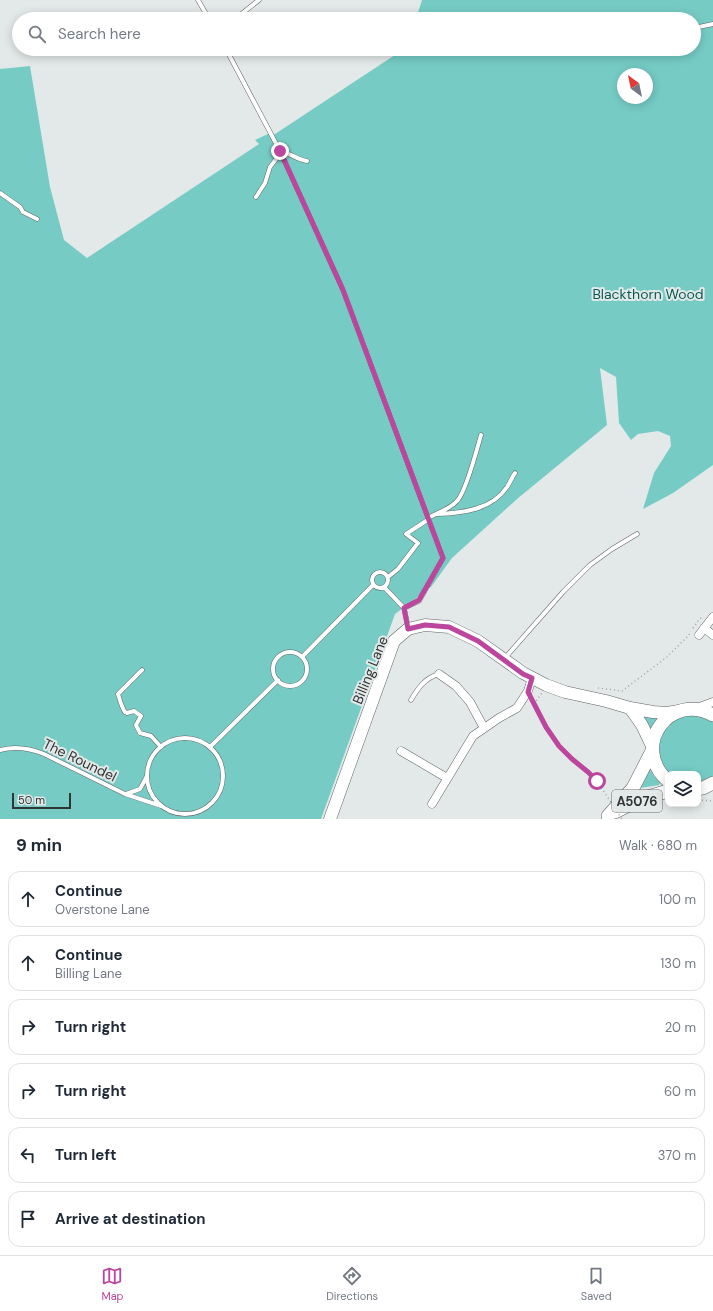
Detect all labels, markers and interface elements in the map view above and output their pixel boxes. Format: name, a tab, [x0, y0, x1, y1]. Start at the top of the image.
search box	[12, 12, 701, 56]
icon: search	[26, 23, 48, 45]
text: Search here	[58, 24, 141, 44]
north arrow	[617, 68, 653, 104]
route end	[271, 142, 289, 160]
park label: Blackthorn Wood	[592, 285, 704, 303]
street label: Billing Lane	[348, 633, 392, 707]
street label: The Roundel	[40, 734, 120, 786]
map controls	[665, 771, 701, 807]
button: layers	[665, 771, 701, 807]
route start	[588, 772, 606, 790]
road number: A5076	[612, 790, 662, 812]
scale bar	[12, 791, 71, 810]
text: 50 m	[18, 793, 45, 807]
text: 9 min	[16, 834, 62, 856]
text: Walk · 680 m	[619, 837, 697, 854]
text: Continue	[55, 881, 123, 901]
icon: ahead	[17, 888, 39, 910]
text: 100 m	[659, 891, 696, 908]
text: Overstone Lane	[55, 901, 150, 918]
text: Continue	[55, 945, 123, 965]
icon: ahead	[17, 952, 39, 974]
text: 130 m	[660, 955, 696, 972]
text: Billing Lane	[55, 965, 122, 982]
icon: right	[17, 1016, 39, 1038]
text: Turn right	[55, 1017, 126, 1037]
text: 20 m	[665, 1019, 696, 1036]
icon: right	[17, 1080, 39, 1102]
text: Turn right	[55, 1081, 126, 1101]
text: 60 m	[664, 1083, 696, 1100]
icon: left	[17, 1144, 39, 1166]
text: Turn left	[55, 1145, 116, 1165]
text: 370 m	[658, 1147, 696, 1164]
icon: arrive	[17, 1208, 39, 1230]
text: Arrive at destination	[55, 1209, 206, 1229]
tab: Map	[101, 1265, 124, 1303]
tab: Directions	[326, 1265, 378, 1303]
tab: Saved	[581, 1265, 612, 1303]

